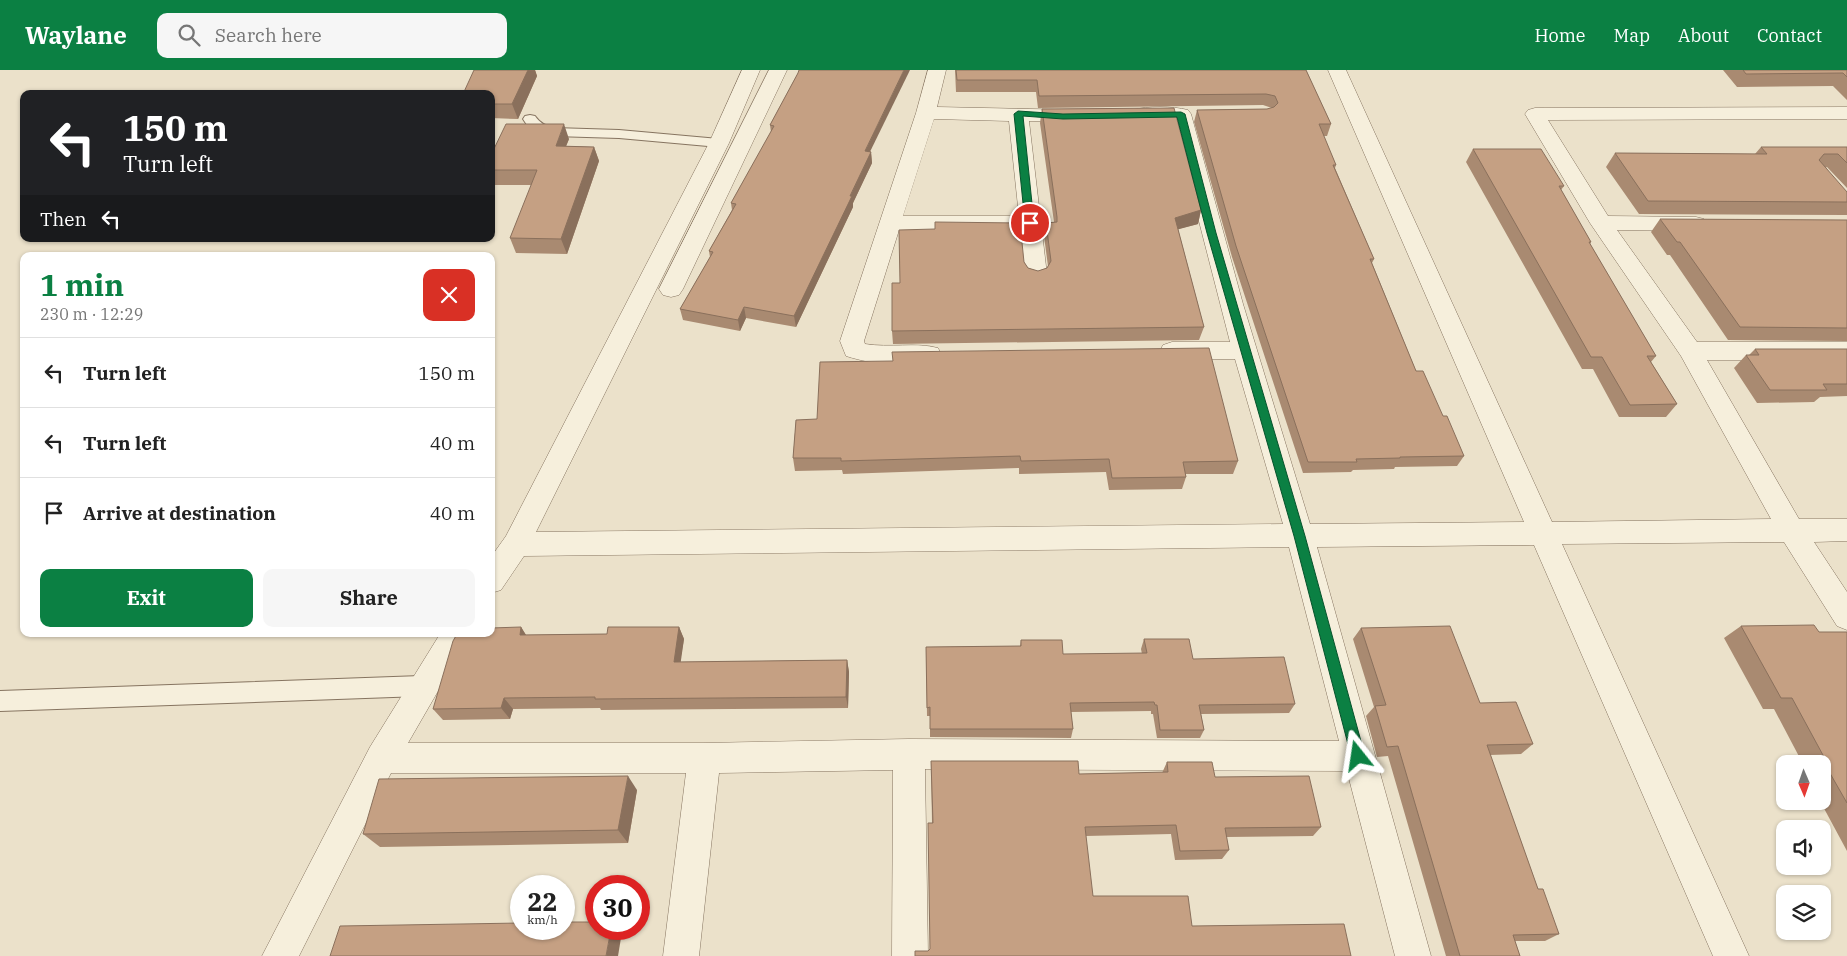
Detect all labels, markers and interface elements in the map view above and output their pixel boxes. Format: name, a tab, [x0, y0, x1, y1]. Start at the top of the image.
search box	[157, 13, 507, 58]
text: Waylane	[25, 19, 127, 51]
icon: search	[175, 21, 203, 49]
text: Search here	[215, 23, 322, 47]
text: Home	[1534, 24, 1586, 47]
text: Map	[1614, 24, 1650, 47]
text: About	[1678, 24, 1729, 47]
text: Contact	[1757, 24, 1822, 47]
text: 150 m	[123, 105, 228, 151]
icon: left	[40, 110, 105, 175]
text: Turn left	[123, 149, 213, 178]
pin	[1009, 202, 1051, 244]
icon: left	[97, 205, 125, 233]
text: Then	[40, 207, 87, 231]
icon: arrive	[1016, 209, 1044, 237]
text: 1 min	[40, 265, 124, 304]
button: close	[423, 269, 475, 321]
text: 230 m · 12:29	[40, 304, 143, 324]
icon: left	[40, 359, 68, 387]
text: Turn left	[83, 361, 166, 385]
text: 150 m	[418, 361, 475, 385]
icon: left	[40, 429, 68, 457]
text: Turn left	[83, 431, 166, 455]
text: 40 m	[430, 431, 475, 455]
icon: arrive	[40, 499, 68, 527]
text: Arrive at destination	[83, 501, 276, 525]
text: 40 m	[430, 501, 475, 525]
button: Exit	[40, 569, 253, 627]
button: Share	[263, 569, 475, 627]
position arrow	[1331, 729, 1383, 781]
north arrow	[1776, 755, 1831, 810]
map controls	[1776, 755, 1831, 940]
button: sound	[1776, 820, 1831, 875]
speed limit sign: 30	[585, 875, 650, 940]
text: 22	[527, 885, 558, 918]
button: layers	[1776, 885, 1831, 940]
text: km/h	[527, 912, 558, 927]

